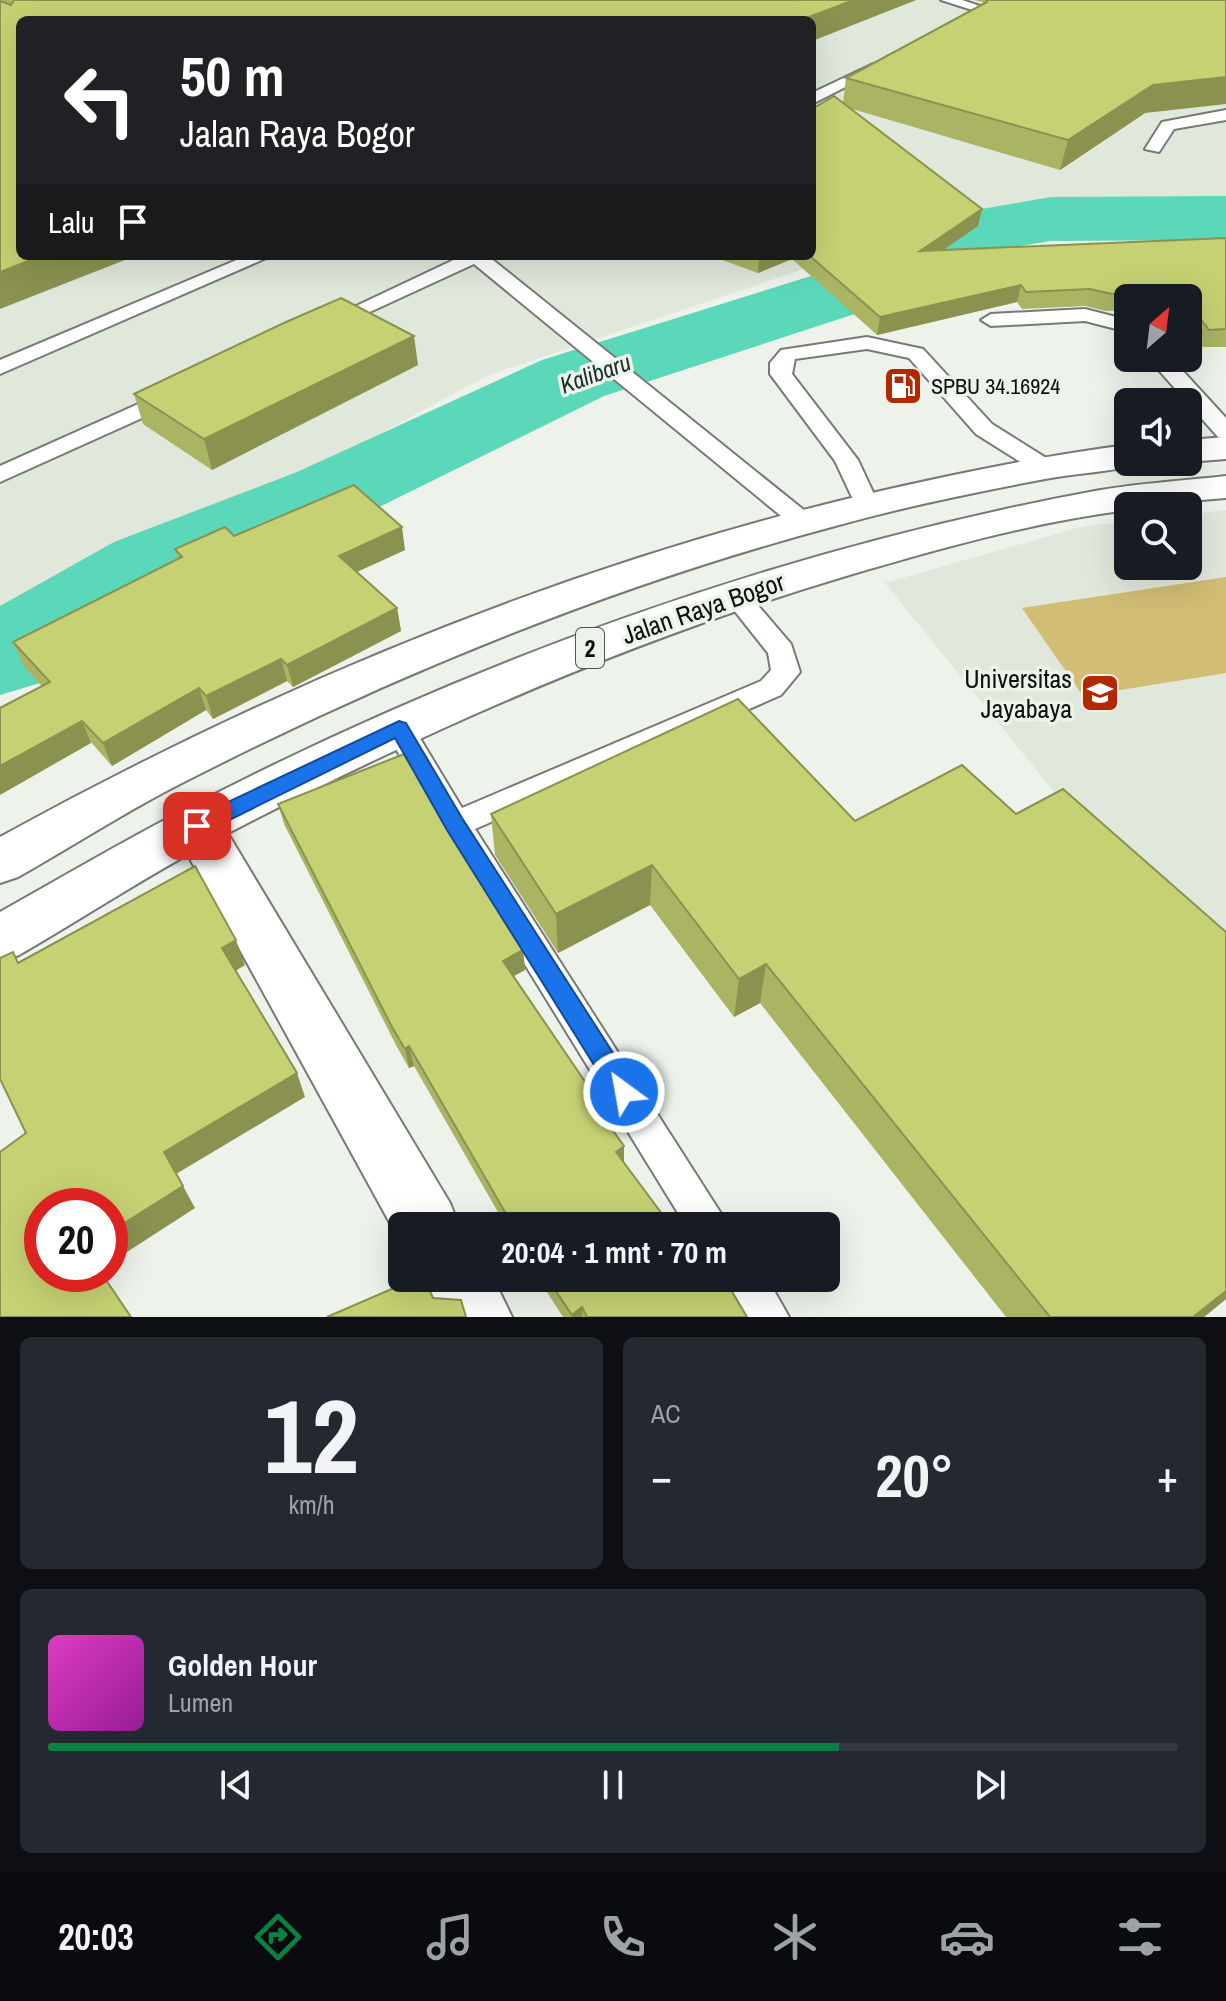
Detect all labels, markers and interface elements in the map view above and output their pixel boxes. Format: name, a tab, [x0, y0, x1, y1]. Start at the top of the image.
text: 50 m	[180, 38, 285, 113]
icon: left	[48, 48, 152, 152]
text: Jalan Raya Bogor	[180, 110, 415, 158]
icon: arrive	[111, 200, 155, 244]
text: Lalu	[48, 202, 95, 242]
north arrow	[1114, 284, 1202, 372]
map controls	[1114, 284, 1202, 580]
water label: Kalibaru	[555, 345, 635, 401]
fuel station icon: SPBU 34.16924	[882, 365, 924, 407]
place label: SPBU 34.16924	[931, 371, 1060, 401]
button: sound	[1114, 388, 1202, 476]
button: search	[1114, 492, 1202, 580]
street label: Jalan Raya Bogor	[617, 564, 789, 652]
road number: 2	[576, 628, 604, 668]
place label: Universitas Jayabaya	[964, 661, 1072, 726]
school or university icon: Universitas Jayabaya	[1079, 672, 1121, 714]
pin	[163, 792, 231, 860]
icon: arrive	[175, 804, 219, 848]
position arrow	[582, 1050, 666, 1134]
speed limit sign: 20	[24, 1188, 128, 1292]
text: 20:04 · 1 mnt · 70 m	[501, 1232, 727, 1272]
text: 12	[264, 1365, 359, 1505]
text: AC	[651, 1396, 681, 1431]
text: 20°	[875, 1435, 954, 1516]
text: −	[651, 1446, 672, 1506]
text: +	[1157, 1446, 1178, 1506]
text: km/h	[288, 1487, 335, 1522]
text: Golden Hour	[168, 1645, 317, 1685]
text: Lumen	[168, 1685, 233, 1720]
icon: previous	[214, 1763, 258, 1807]
icon: pause	[591, 1763, 635, 1807]
icon: next	[968, 1763, 1012, 1807]
icon: directions	[250, 1909, 306, 1965]
icon: music	[422, 1909, 478, 1965]
icon: phone	[595, 1909, 651, 1965]
icon: climate	[767, 1909, 823, 1965]
icon: car	[939, 1909, 995, 1965]
icon: filters	[1112, 1909, 1168, 1965]
text: 20:03	[58, 1913, 134, 1961]

